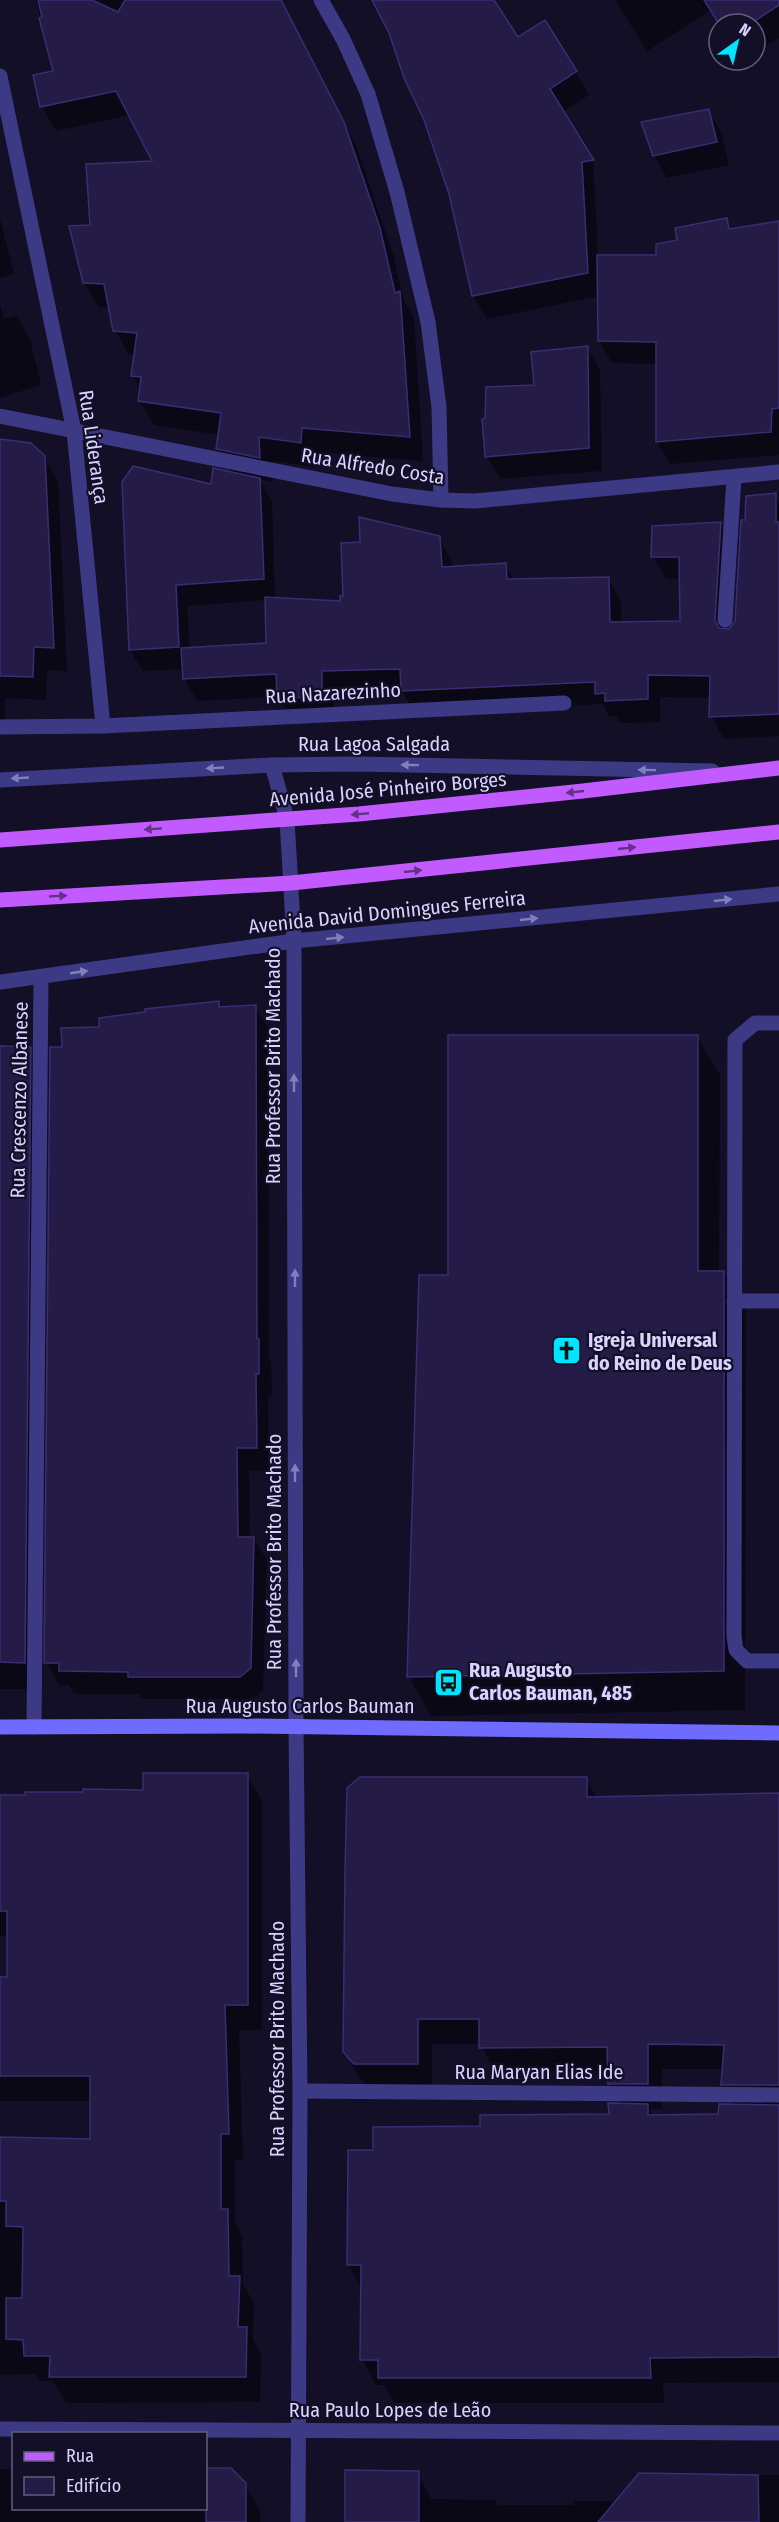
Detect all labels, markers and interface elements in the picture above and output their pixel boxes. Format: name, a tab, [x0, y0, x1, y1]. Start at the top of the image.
north arrow	[707, 12, 767, 72]
text: N	[736, 19, 754, 41]
street label: Rua Liderança	[74, 388, 114, 506]
street label: Rua Alfredo Costa	[299, 443, 447, 489]
street label: Rua Nazarezinho	[264, 677, 402, 709]
street label: Rua Lagoa Salgada	[298, 732, 450, 756]
one-way arrow	[401, 760, 420, 770]
one-way arrow	[206, 763, 225, 773]
one-way arrow	[638, 765, 657, 774]
street label: Avenida José Pinheiro Borges	[268, 767, 508, 811]
one-way arrow	[11, 774, 30, 783]
one-way arrow	[565, 787, 584, 797]
one-way arrow	[351, 809, 370, 819]
one-way arrow	[144, 824, 163, 834]
one-way arrow	[618, 843, 637, 853]
one-way arrow	[403, 866, 422, 876]
street label: Avenida David Domingues Ferreira	[247, 886, 527, 938]
one-way arrow	[49, 892, 68, 901]
one-way arrow	[713, 895, 732, 905]
one-way arrow	[519, 914, 538, 923]
one-way arrow	[325, 933, 344, 942]
street label: Rua Professor Brito Machado	[261, 948, 285, 1184]
one-way arrow	[69, 967, 88, 976]
street label: Rua Crescenzo Albanese	[5, 1001, 33, 1199]
one-way arrow	[289, 1074, 299, 1093]
one-way arrow	[290, 1269, 300, 1288]
place label: Igreja Universal do Reino de Deus	[588, 1328, 732, 1375]
church icon: Igreja Universal do Reino de Deus	[551, 1335, 583, 1367]
street label: Rua Professor Brito Machado	[262, 1434, 286, 1670]
one-way arrow	[290, 1464, 300, 1483]
place label: Rua Augusto Carlos Bauman, 485	[469, 1658, 632, 1705]
one-way arrow	[291, 1659, 301, 1678]
bus stop icon: Rua Augusto Carlos Bauman, 485	[432, 1666, 464, 1698]
street label: Rua Augusto Carlos Bauman	[185, 1694, 415, 1718]
street label: Rua Professor Brito Machado	[265, 1921, 289, 2157]
street label: Rua Maryan Elias Ide	[455, 2060, 623, 2084]
street label: Rua Paulo Lopes de Leão	[289, 2398, 491, 2422]
legend	[12, 2432, 207, 2510]
text: Rua	[66, 2445, 94, 2467]
text: Edifício	[66, 2475, 121, 2497]

